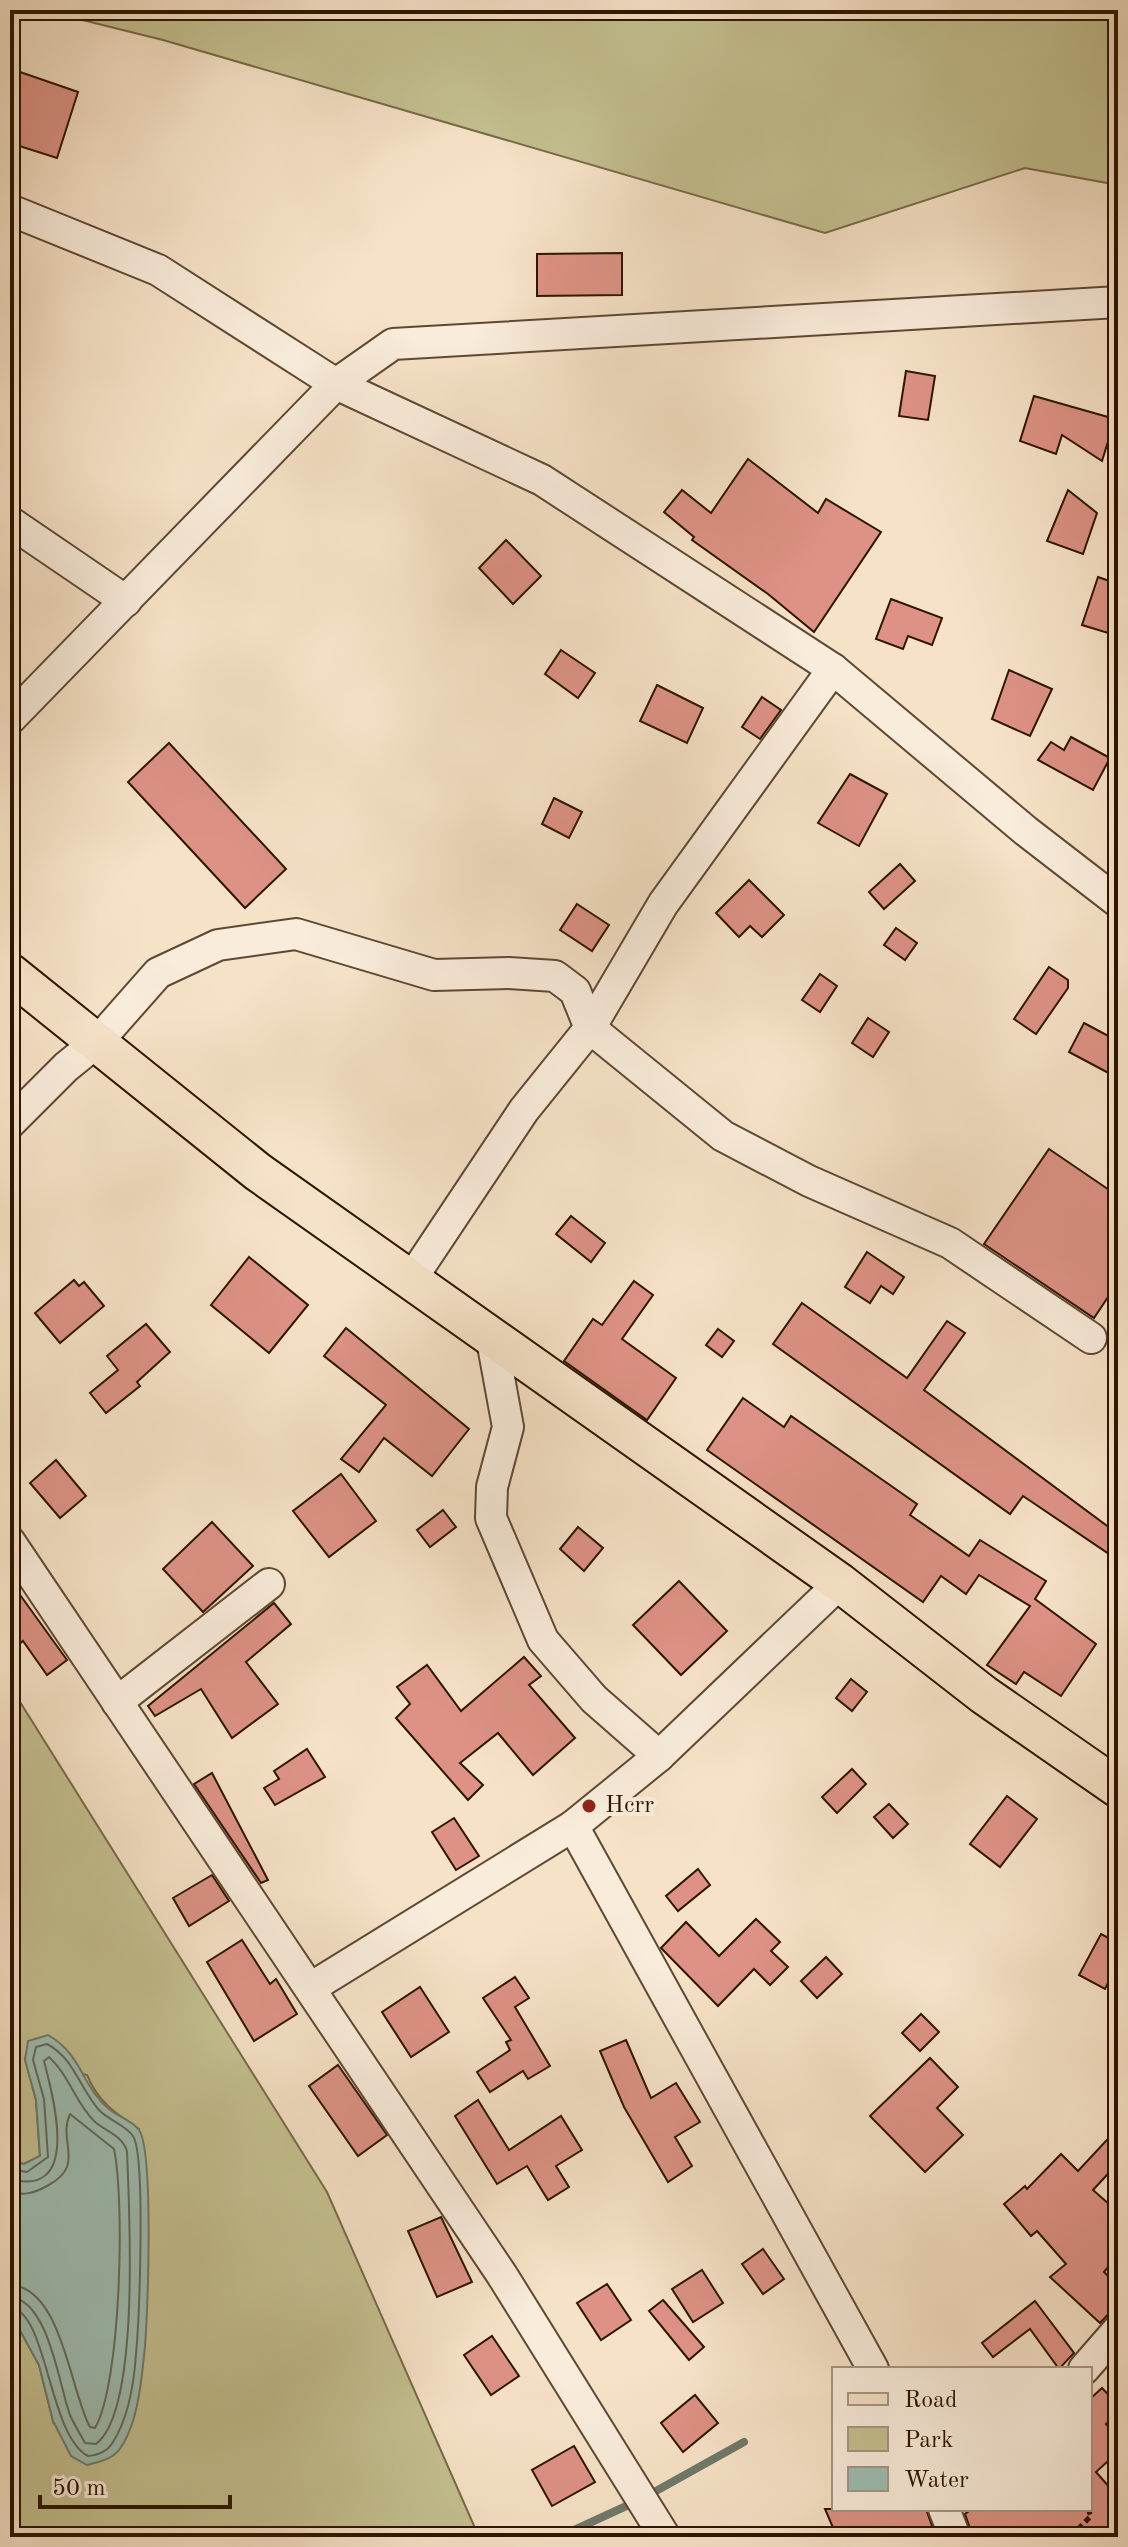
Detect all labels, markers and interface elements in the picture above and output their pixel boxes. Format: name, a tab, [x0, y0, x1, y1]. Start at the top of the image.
place label: Hcrr	[605, 1794, 654, 1818]
marker: Hcrr	[580, 1797, 598, 1815]
legend	[832, 2367, 1092, 2511]
text: Road	[904, 2389, 957, 2413]
text: Park	[904, 2429, 953, 2453]
scale bar	[40, 2459, 230, 2509]
text: Water	[904, 2469, 969, 2493]
text: 50 m	[52, 2477, 106, 2501]

